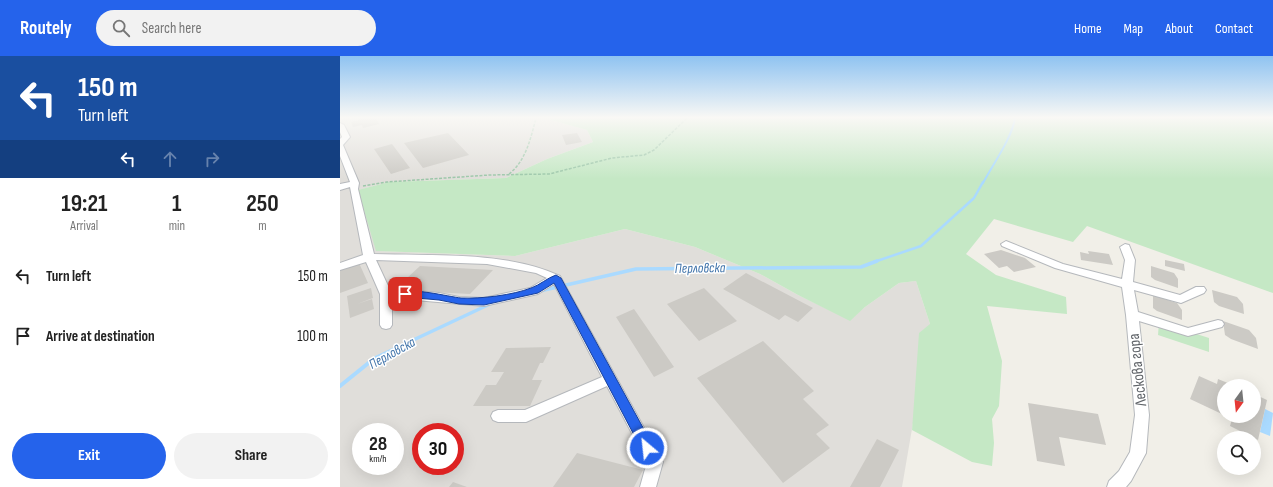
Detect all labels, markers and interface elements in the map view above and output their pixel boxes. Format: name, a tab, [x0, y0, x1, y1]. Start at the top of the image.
search box	[96, 10, 376, 46]
text: Routely	[20, 17, 72, 40]
icon: search	[110, 17, 132, 39]
text: Search here	[142, 19, 201, 38]
text: Home	[1074, 20, 1102, 37]
text: Map	[1124, 20, 1143, 37]
text: About	[1165, 20, 1193, 37]
text: Contact	[1215, 20, 1253, 37]
text: 150 m	[78, 71, 138, 104]
icon: left	[12, 72, 64, 124]
text: Turn left	[78, 105, 129, 126]
icon: left	[117, 148, 139, 170]
icon: ahead	[159, 148, 181, 170]
icon: right	[201, 148, 223, 170]
text: 19:21	[61, 189, 107, 218]
text: 1	[172, 189, 182, 218]
text: 250	[246, 189, 279, 218]
text: Arrival	[70, 218, 98, 234]
text: min	[169, 218, 185, 234]
text: m	[258, 218, 267, 234]
water label: Перловска	[675, 259, 726, 277]
icon: left	[12, 265, 34, 287]
text: Turn left	[46, 267, 91, 286]
text: 150 m	[298, 267, 328, 286]
pin	[388, 277, 422, 311]
icon: arrive	[394, 283, 416, 305]
icon: arrive	[12, 325, 34, 347]
text: Arrive at destination	[46, 327, 155, 346]
text: 100 m	[297, 327, 328, 346]
water label: Перловска	[366, 333, 418, 373]
street label: Лескова гора	[1125, 333, 1151, 408]
north arrow	[1217, 379, 1261, 423]
map controls	[1217, 379, 1261, 475]
speed limit sign: 30	[412, 423, 464, 475]
position arrow	[626, 427, 668, 469]
button: search	[1217, 431, 1261, 475]
text: 28	[369, 432, 387, 456]
button: Exit	[12, 433, 166, 479]
button: Share	[174, 433, 328, 479]
text: km/h	[369, 453, 387, 465]

